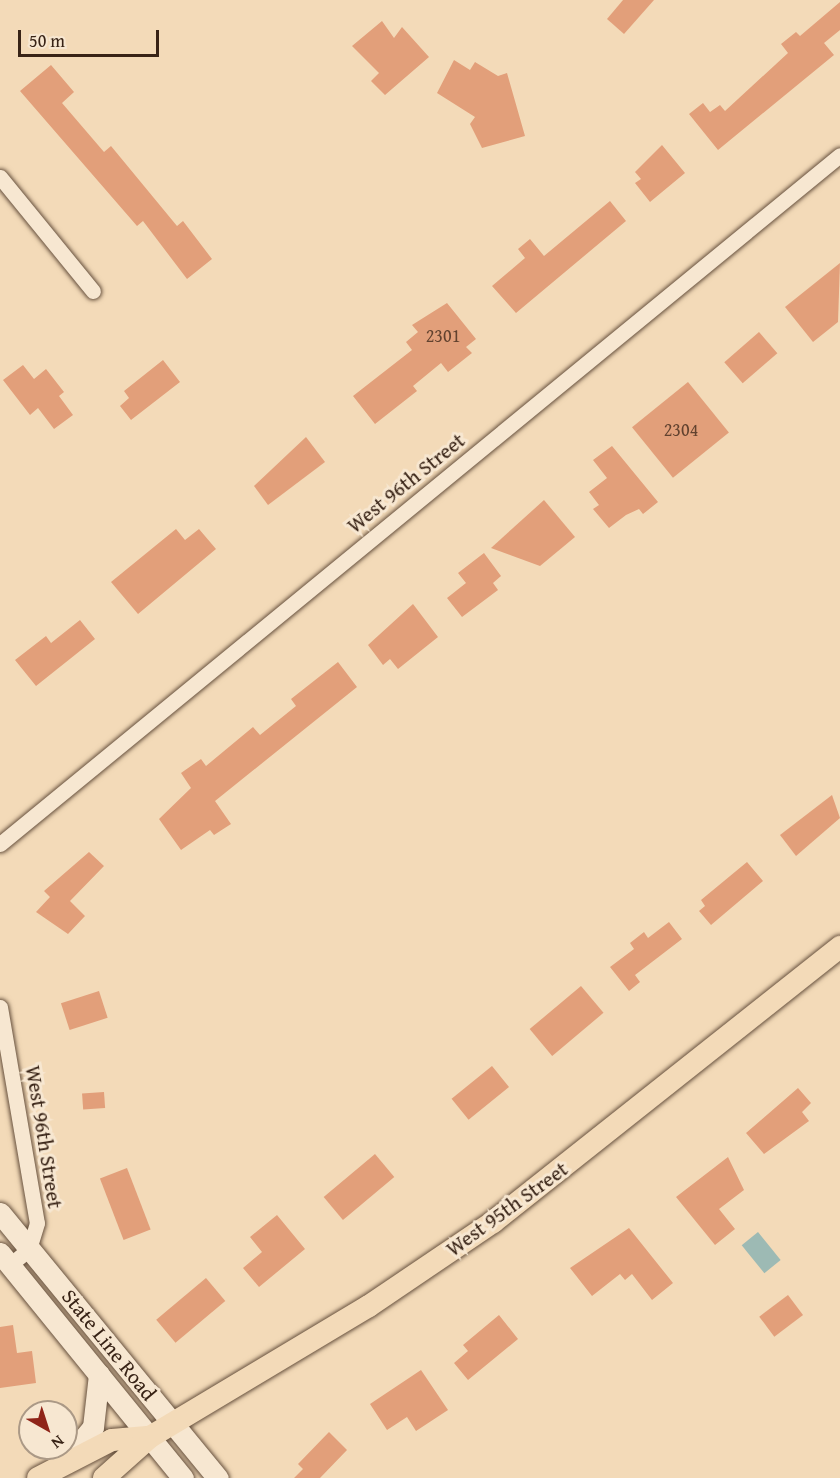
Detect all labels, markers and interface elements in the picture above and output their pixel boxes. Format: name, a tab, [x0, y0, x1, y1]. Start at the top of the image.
scale bar	[21, 18, 162, 56]
text: 50 m	[29, 27, 65, 54]
house number: 2301	[426, 325, 460, 347]
house number: 2304	[664, 419, 698, 441]
street label: West 96th Street	[342, 428, 470, 538]
street label: West 96th Street	[20, 1064, 68, 1210]
street label: West 95th Street	[441, 1156, 573, 1262]
street label: State Line Road	[56, 1284, 162, 1406]
north arrow	[18, 1400, 78, 1460]
text: N	[46, 1430, 70, 1455]

